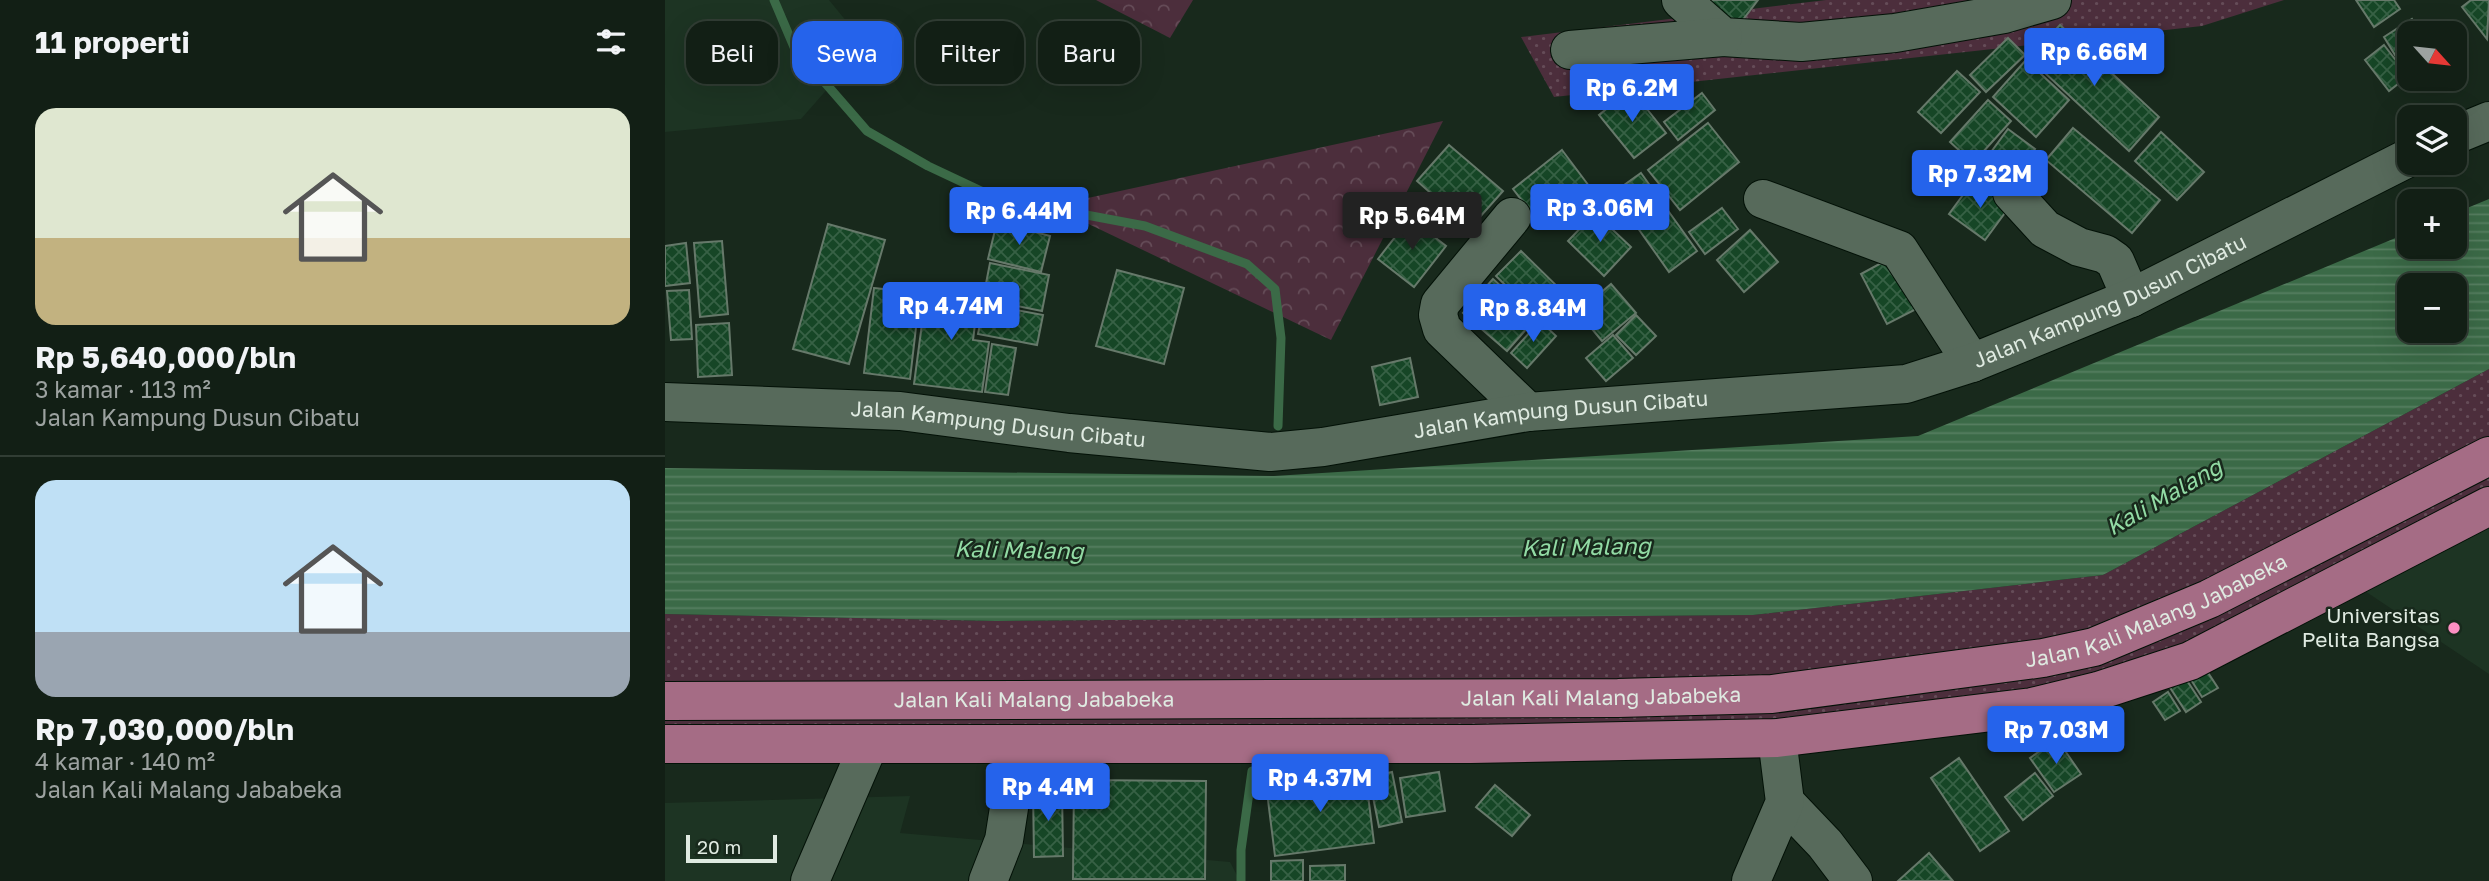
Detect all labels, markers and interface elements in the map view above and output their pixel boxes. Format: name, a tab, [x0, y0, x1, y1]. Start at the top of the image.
chip: Beli	[686, 21, 778, 84]
chip: Sewa	[792, 21, 902, 84]
chip: Filter	[916, 21, 1024, 84]
chip: Baru	[1038, 21, 1140, 84]
north arrow	[2397, 21, 2467, 91]
map controls	[2397, 21, 2467, 343]
icon: filters	[592, 23, 630, 61]
text: 11 properti	[35, 24, 190, 60]
pin: Rp 6.66M	[2022, 28, 2166, 88]
text: Rp 6.66M	[2040, 37, 2148, 65]
pin: Rp 6.2M	[1567, 64, 1697, 124]
text: Rp 6.2M	[1586, 73, 1678, 101]
button: layers	[2397, 105, 2467, 175]
pin: Rp 7.32M	[1908, 150, 2052, 210]
icon: home	[270, 154, 396, 280]
text: Rp 7.32M	[1928, 159, 2032, 187]
pin: Rp 3.06M	[1528, 184, 1672, 244]
pin: Rp 6.44M	[947, 188, 1091, 247]
button: +	[2397, 189, 2467, 259]
pin: Rp 5.64M	[1340, 192, 1484, 252]
text: Rp 3.06M	[1546, 193, 1654, 221]
text: Rp 6.44M	[965, 196, 1073, 224]
text: Rp 5.64M	[1359, 201, 1465, 229]
street label: Jalan Kampung Dusun Cibatu	[1969, 228, 2250, 373]
button: −	[2397, 273, 2467, 343]
pin: Rp 4.74M	[879, 282, 1023, 342]
pin: Rp 8.84M	[1461, 284, 1605, 344]
text: Rp 4.74M	[899, 291, 1004, 319]
text: Rp 8.84M	[1479, 293, 1587, 321]
text: Rp 5,640,000/bln	[35, 339, 296, 375]
text: 3 kamar · 113 m²	[35, 375, 211, 403]
street label: Jalan Kampung Dusun Cibatu	[1411, 385, 1709, 443]
street label: Jalan Kampung Dusun Cibatu	[850, 395, 1147, 452]
text: Jalan Kampung Dusun Cibatu	[35, 403, 360, 431]
water label: Kali Malang	[2100, 451, 2228, 541]
icon: home	[270, 526, 396, 652]
water label: Kali Malang	[1521, 531, 1653, 561]
water label: Kali Malang	[954, 534, 1086, 564]
street label: Jalan Kali Malang Jababeka	[2024, 547, 2291, 672]
place label: Universitas Pelita Bangsa	[2302, 602, 2440, 652]
marker: Universitas Pelita Bangsa	[2446, 620, 2462, 636]
street label: Jalan Kali Malang Jababeka	[1461, 681, 1742, 710]
street label: Jalan Kali Malang Jababeka	[894, 685, 1174, 712]
pin: Rp 7.03M	[1984, 706, 2128, 766]
text: Rp 7,030,000/bln	[35, 711, 294, 747]
text: Rp 7.03M	[2003, 715, 2109, 743]
text: 4 kamar · 140 m²	[35, 747, 215, 775]
pin: Rp 4.37M	[1248, 754, 1392, 814]
text: Rp 4.37M	[1268, 763, 1372, 791]
pin: Rp 4.4M	[983, 764, 1113, 823]
text: Rp 4.4M	[1002, 772, 1094, 800]
text: Jalan Kali Malang Jababeka	[35, 775, 342, 803]
scale bar	[686, 832, 777, 864]
text: 20 m	[697, 835, 741, 858]

